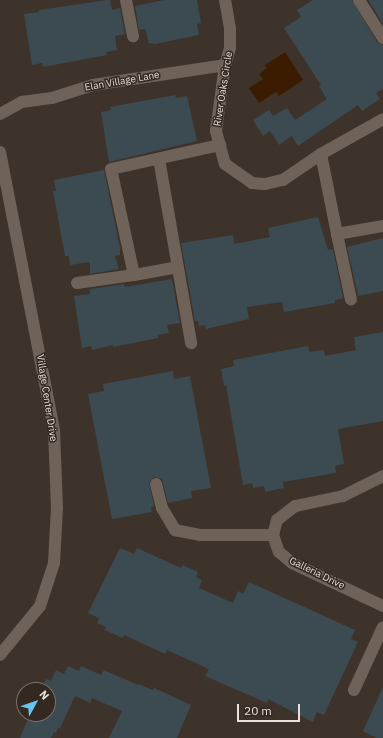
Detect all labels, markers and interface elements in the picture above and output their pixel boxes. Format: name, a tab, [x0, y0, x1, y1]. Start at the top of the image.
street label: River Oaks Circle	[211, 51, 235, 127]
street label: Elan Village Lane	[84, 69, 160, 93]
street label: Village Center Drive	[34, 354, 60, 442]
street label: Galleria Drive	[287, 554, 347, 592]
north arrow	[16, 682, 56, 722]
text: N	[37, 687, 52, 702]
scale bar	[239, 696, 302, 722]
text: 20 m	[244, 703, 272, 718]

